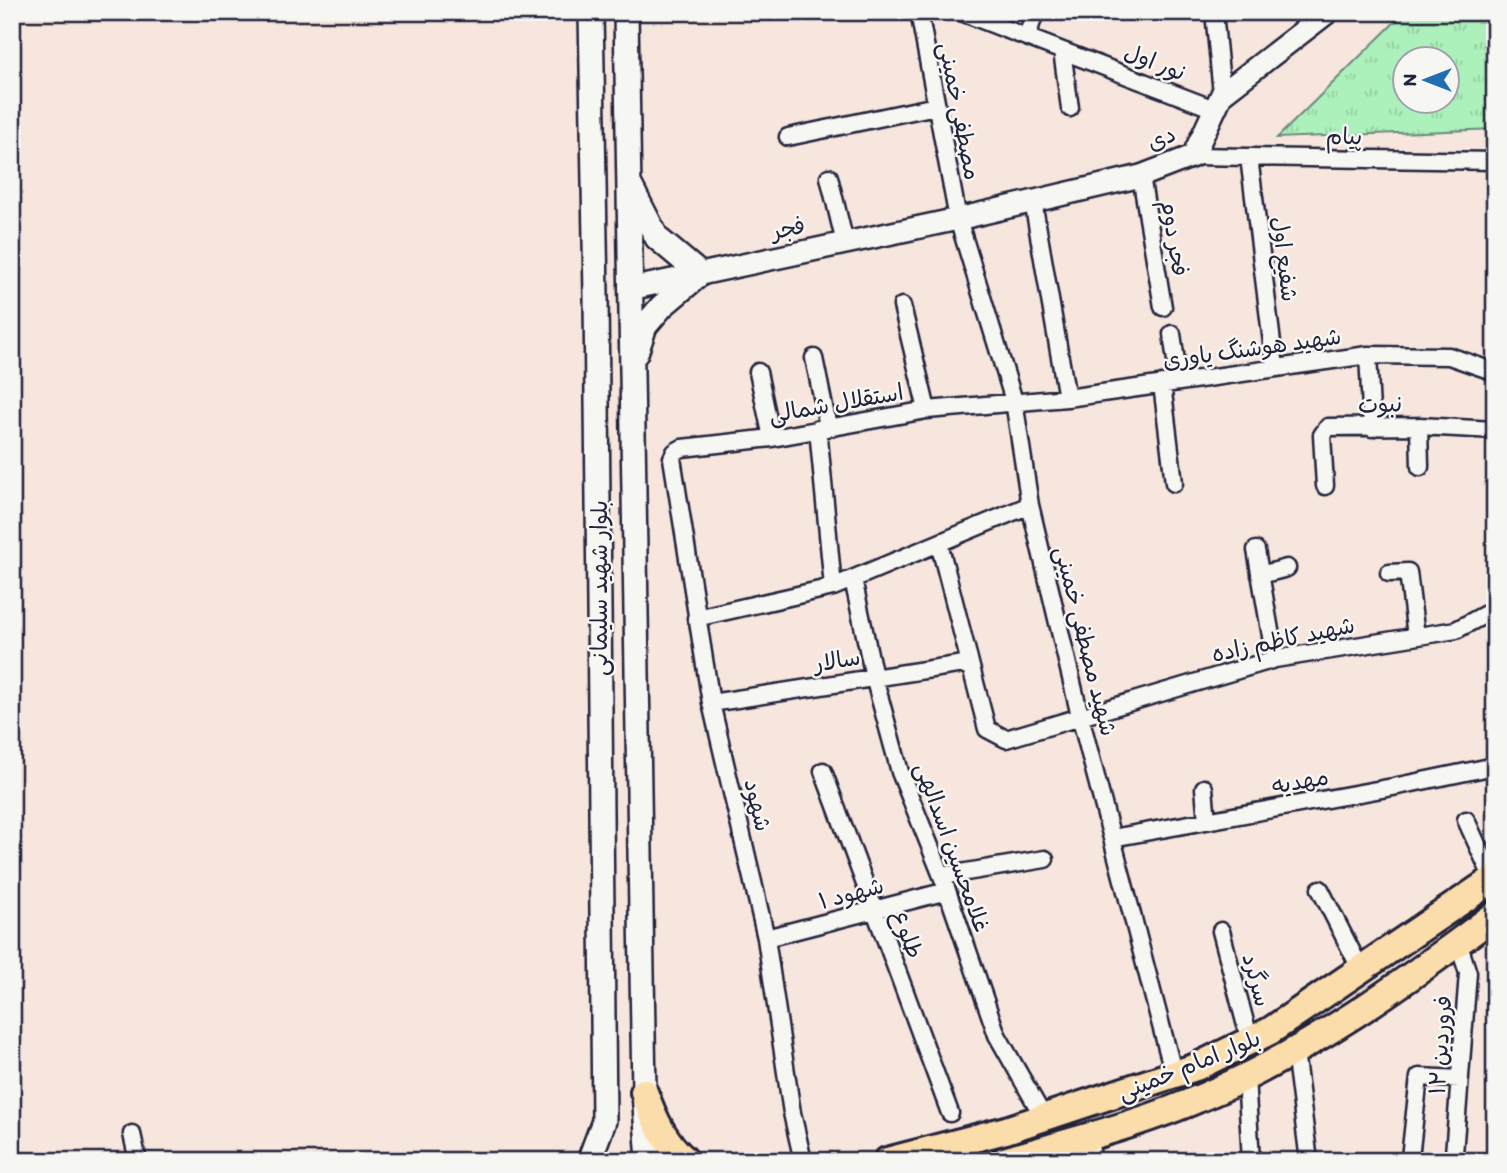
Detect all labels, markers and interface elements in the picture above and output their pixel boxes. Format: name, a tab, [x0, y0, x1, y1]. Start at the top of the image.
street label: نور اول	[1120, 38, 1190, 86]
street label: مصطفی خمینی	[932, 40, 987, 182]
north arrow	[1392, 46, 1462, 116]
text: N	[1398, 74, 1421, 86]
street label: دی	[1142, 119, 1180, 157]
street label: پیام	[1325, 122, 1363, 154]
street label: فجر دوم	[1151, 198, 1195, 279]
street label: فجر	[766, 211, 808, 246]
street label: شفیع اول	[1263, 215, 1304, 303]
street label: شهید هوشنگ یاوری	[1161, 322, 1343, 374]
street label: استقلال شمالی	[766, 377, 906, 430]
street label: نبوت	[1357, 389, 1403, 419]
street label: بلوار شهید سلیمانی	[585, 500, 614, 676]
street label: شهید مصطفی خمینی	[1048, 543, 1123, 739]
street label: شهید کاظم زاده	[1209, 610, 1358, 672]
street label: سالار	[810, 643, 862, 678]
street label: غلامحسین اسدالهی	[908, 758, 997, 936]
street label: مهدیه	[1269, 762, 1331, 800]
street label: شهود	[737, 776, 778, 834]
street label: شهود ۱	[815, 871, 887, 916]
street label: طلوع	[885, 906, 930, 963]
street label: سرگرد	[1237, 950, 1277, 1010]
street label: ۱۲ فروردین	[1423, 994, 1457, 1096]
street label: بلوار امام خمینی	[1114, 1024, 1266, 1110]

